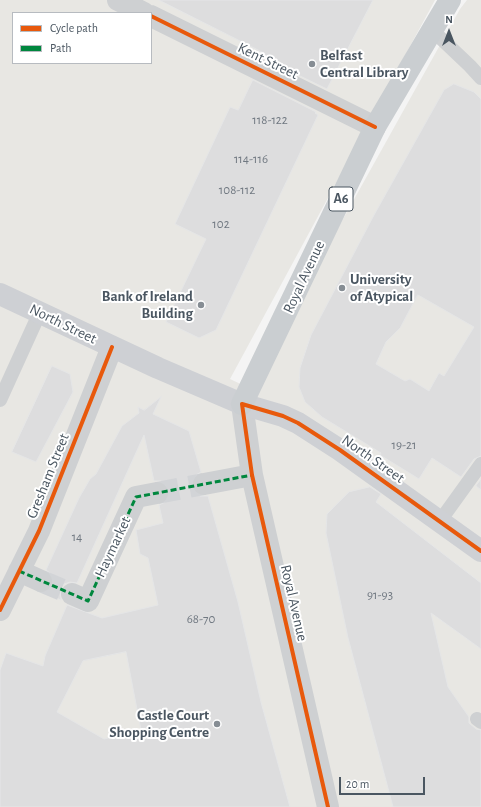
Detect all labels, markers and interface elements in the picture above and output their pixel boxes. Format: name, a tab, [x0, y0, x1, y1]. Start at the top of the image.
legend	[12, 12, 152, 64]
north arrow	[429, 12, 469, 52]
text: N	[445, 14, 453, 25]
text: Cycle path	[50, 22, 98, 34]
street label: Kent Street	[235, 39, 301, 83]
text: Path	[50, 42, 72, 54]
place label: Belfast Central Library	[320, 46, 408, 81]
marker: Belfast Central Library	[307, 59, 317, 69]
house number: 118-122	[252, 112, 288, 128]
house number: 114-116	[234, 151, 268, 167]
house number: 108-112	[219, 182, 255, 198]
road number: A6	[329, 187, 353, 211]
house number: 102	[212, 216, 230, 232]
street label: Royal Avenue	[279, 238, 329, 316]
place label: University of Atypical	[350, 270, 413, 305]
marker: University of Atypical	[337, 283, 347, 293]
place label: Bank of Ireland Building	[102, 287, 193, 322]
street label: North Street	[27, 300, 99, 348]
marker: Bank of Ireland Building	[196, 300, 206, 310]
street label: Gresham Street	[23, 431, 73, 521]
street label: North Street	[338, 431, 408, 487]
house number: 19-21	[392, 437, 416, 453]
street label: Haymarket	[91, 514, 135, 580]
house number: 14	[72, 529, 82, 545]
street label: Royal Avenue	[276, 563, 312, 643]
house number: 91-93	[367, 587, 393, 603]
house number: 68-70	[187, 611, 215, 627]
place label: Castle Court Shopping Centre	[109, 706, 209, 741]
marker: Castle Court Shopping Centre	[212, 719, 222, 729]
scale bar	[341, 769, 427, 795]
text: 20 m	[346, 778, 369, 790]

